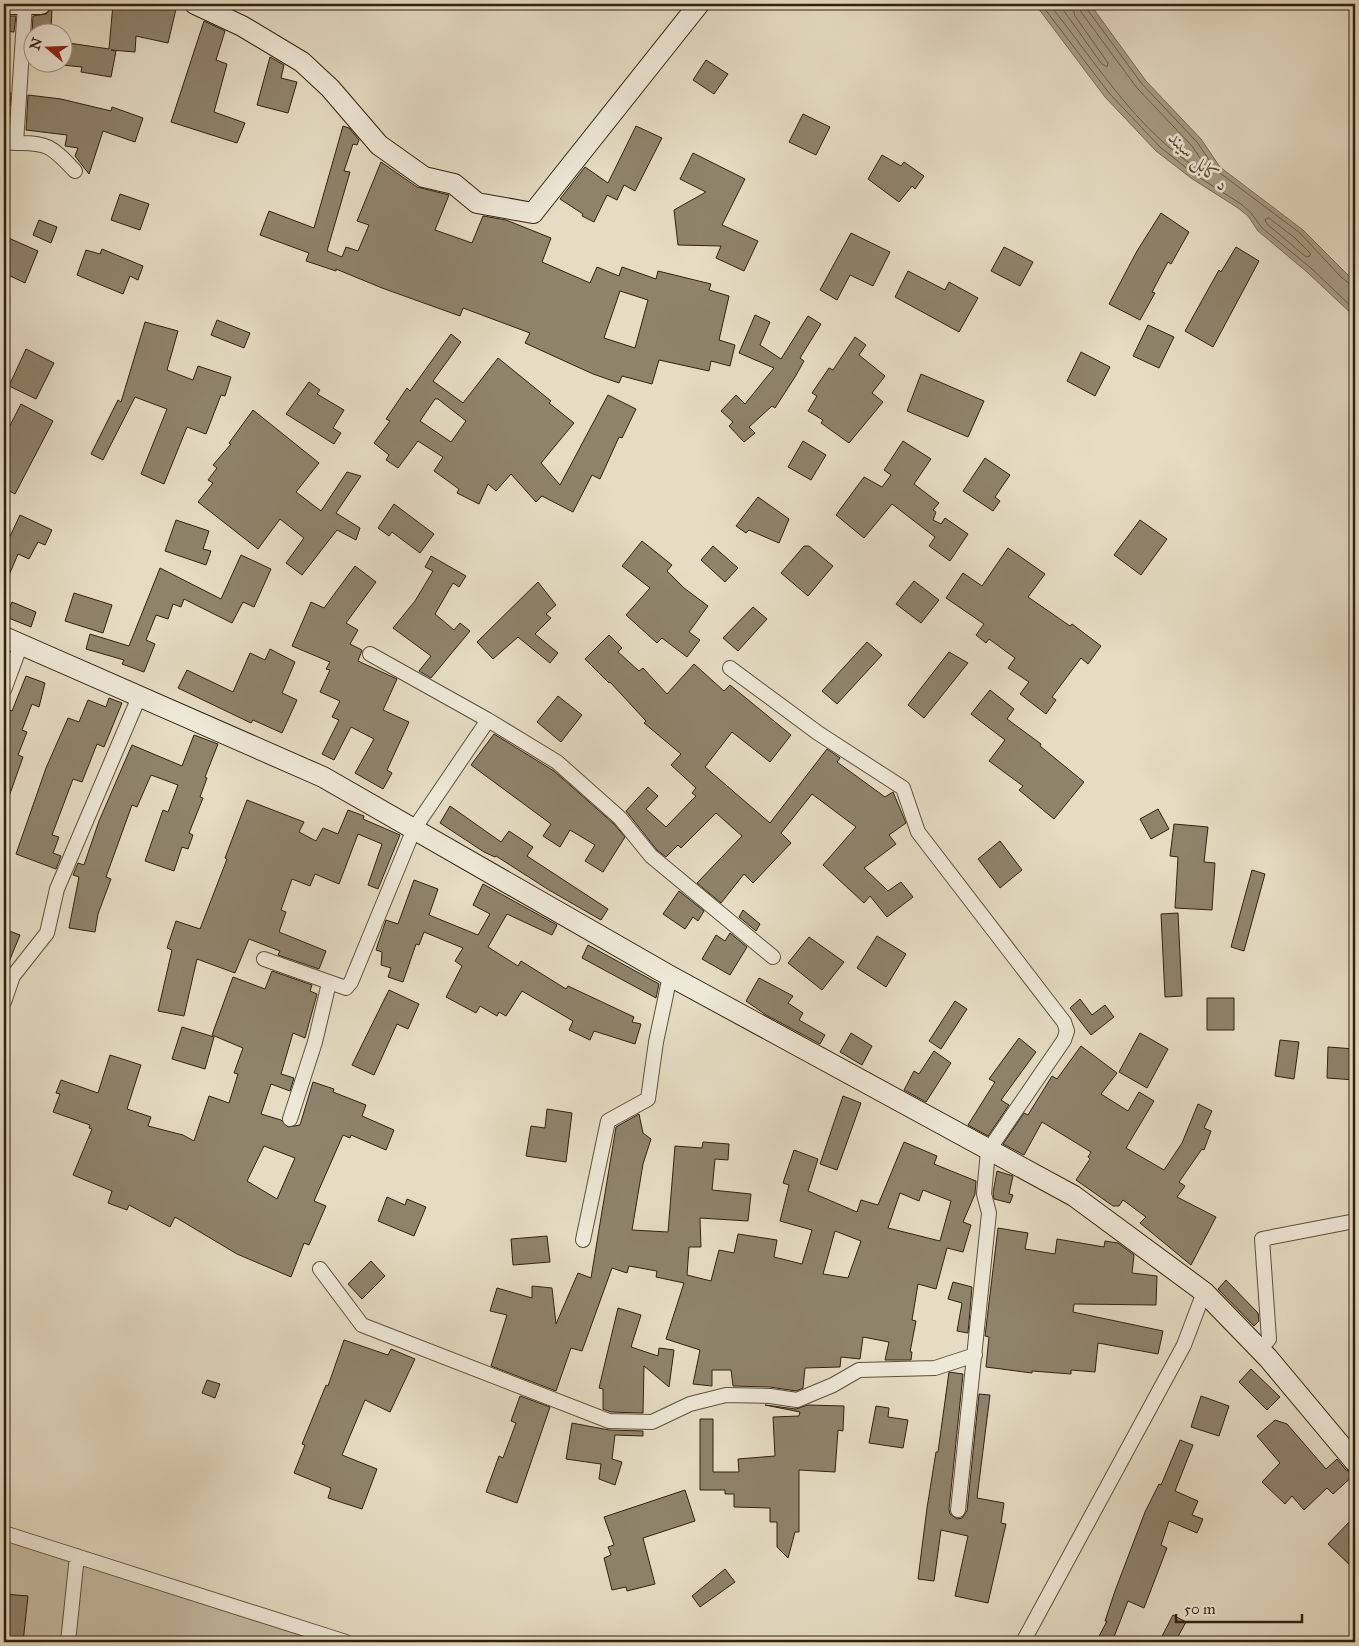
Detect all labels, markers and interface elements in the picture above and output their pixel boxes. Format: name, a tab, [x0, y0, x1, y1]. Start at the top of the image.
north arrow	[22, 22, 72, 72]
text: N	[26, 35, 46, 52]
water label: د کابل سيند	[1162, 126, 1234, 197]
scale bar	[1176, 1591, 1303, 1623]
text: 50 m	[1184, 1600, 1216, 1618]

